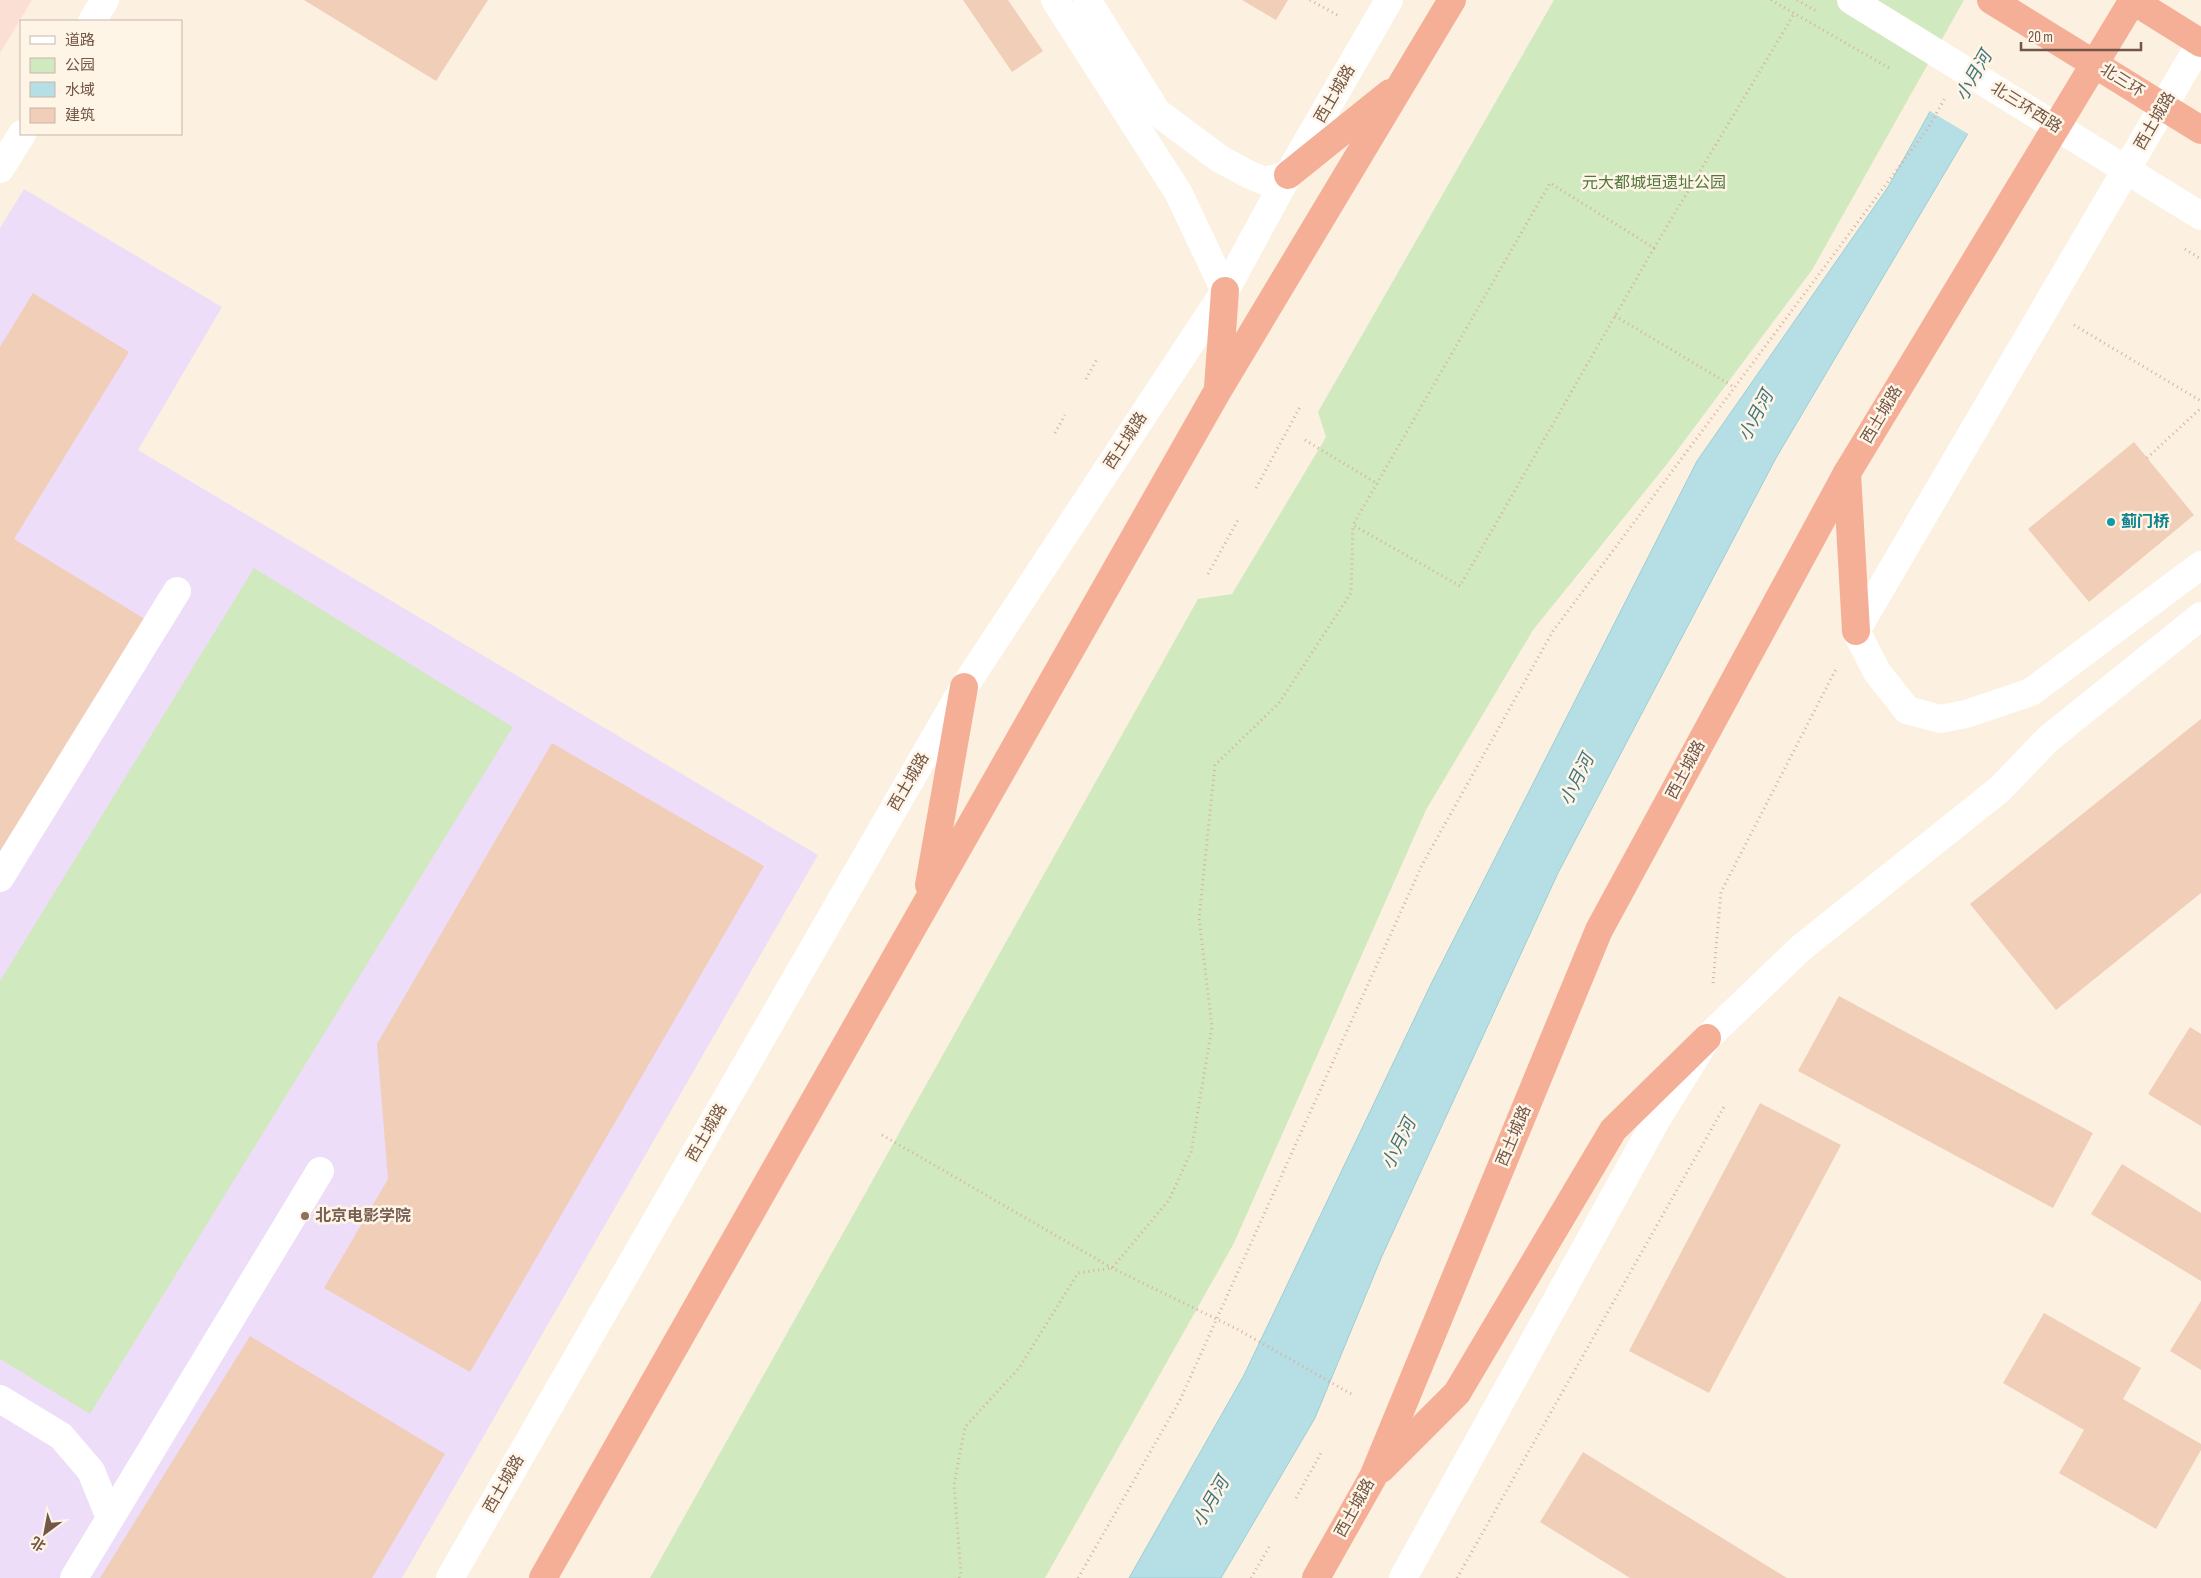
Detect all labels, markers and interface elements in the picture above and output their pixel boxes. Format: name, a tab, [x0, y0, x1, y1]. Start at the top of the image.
legend	[20, 20, 182, 135]
scale bar	[2021, 20, 2141, 52]
text: 20 m	[2028, 28, 2053, 47]
text: 道路	[65, 31, 95, 50]
water label: 小月河	[1951, 45, 1998, 105]
text: 公园	[65, 56, 95, 75]
street label: 北三环	[2097, 60, 2147, 102]
street label: 西土城路	[1311, 62, 1359, 126]
street label: 北三环西路	[1987, 79, 2065, 137]
text: 水域	[65, 81, 95, 100]
street label: 西土城路	[2131, 89, 2179, 153]
text: 建筑	[65, 106, 95, 125]
park label: 元大都城垣遗址公园	[1582, 174, 1726, 193]
street label: 西土城路	[1857, 383, 1907, 447]
water label: 小月河	[1734, 385, 1779, 445]
street label: 西土城路	[1101, 409, 1151, 473]
place label: 蓟门桥	[2121, 513, 2170, 532]
marker: 蓟门桥	[2105, 516, 2117, 528]
street label: 西土城路	[1663, 737, 1709, 803]
water label: 小月河	[1556, 748, 1600, 809]
street label: 西土城路	[885, 750, 933, 814]
street label: 西土城路	[683, 1101, 731, 1165]
street label: 西土城路	[1493, 1103, 1535, 1169]
water label: 小月河	[1378, 1112, 1422, 1173]
place label: 北京电影学院	[315, 1207, 411, 1226]
marker: 北京电影学院	[299, 1210, 311, 1222]
street label: 西土城路	[480, 1452, 528, 1516]
water label: 小月河	[1188, 1471, 1235, 1531]
street label: 西土城路	[1331, 1475, 1379, 1541]
north arrow	[20, 1508, 70, 1558]
text: 北	[28, 1533, 49, 1555]

